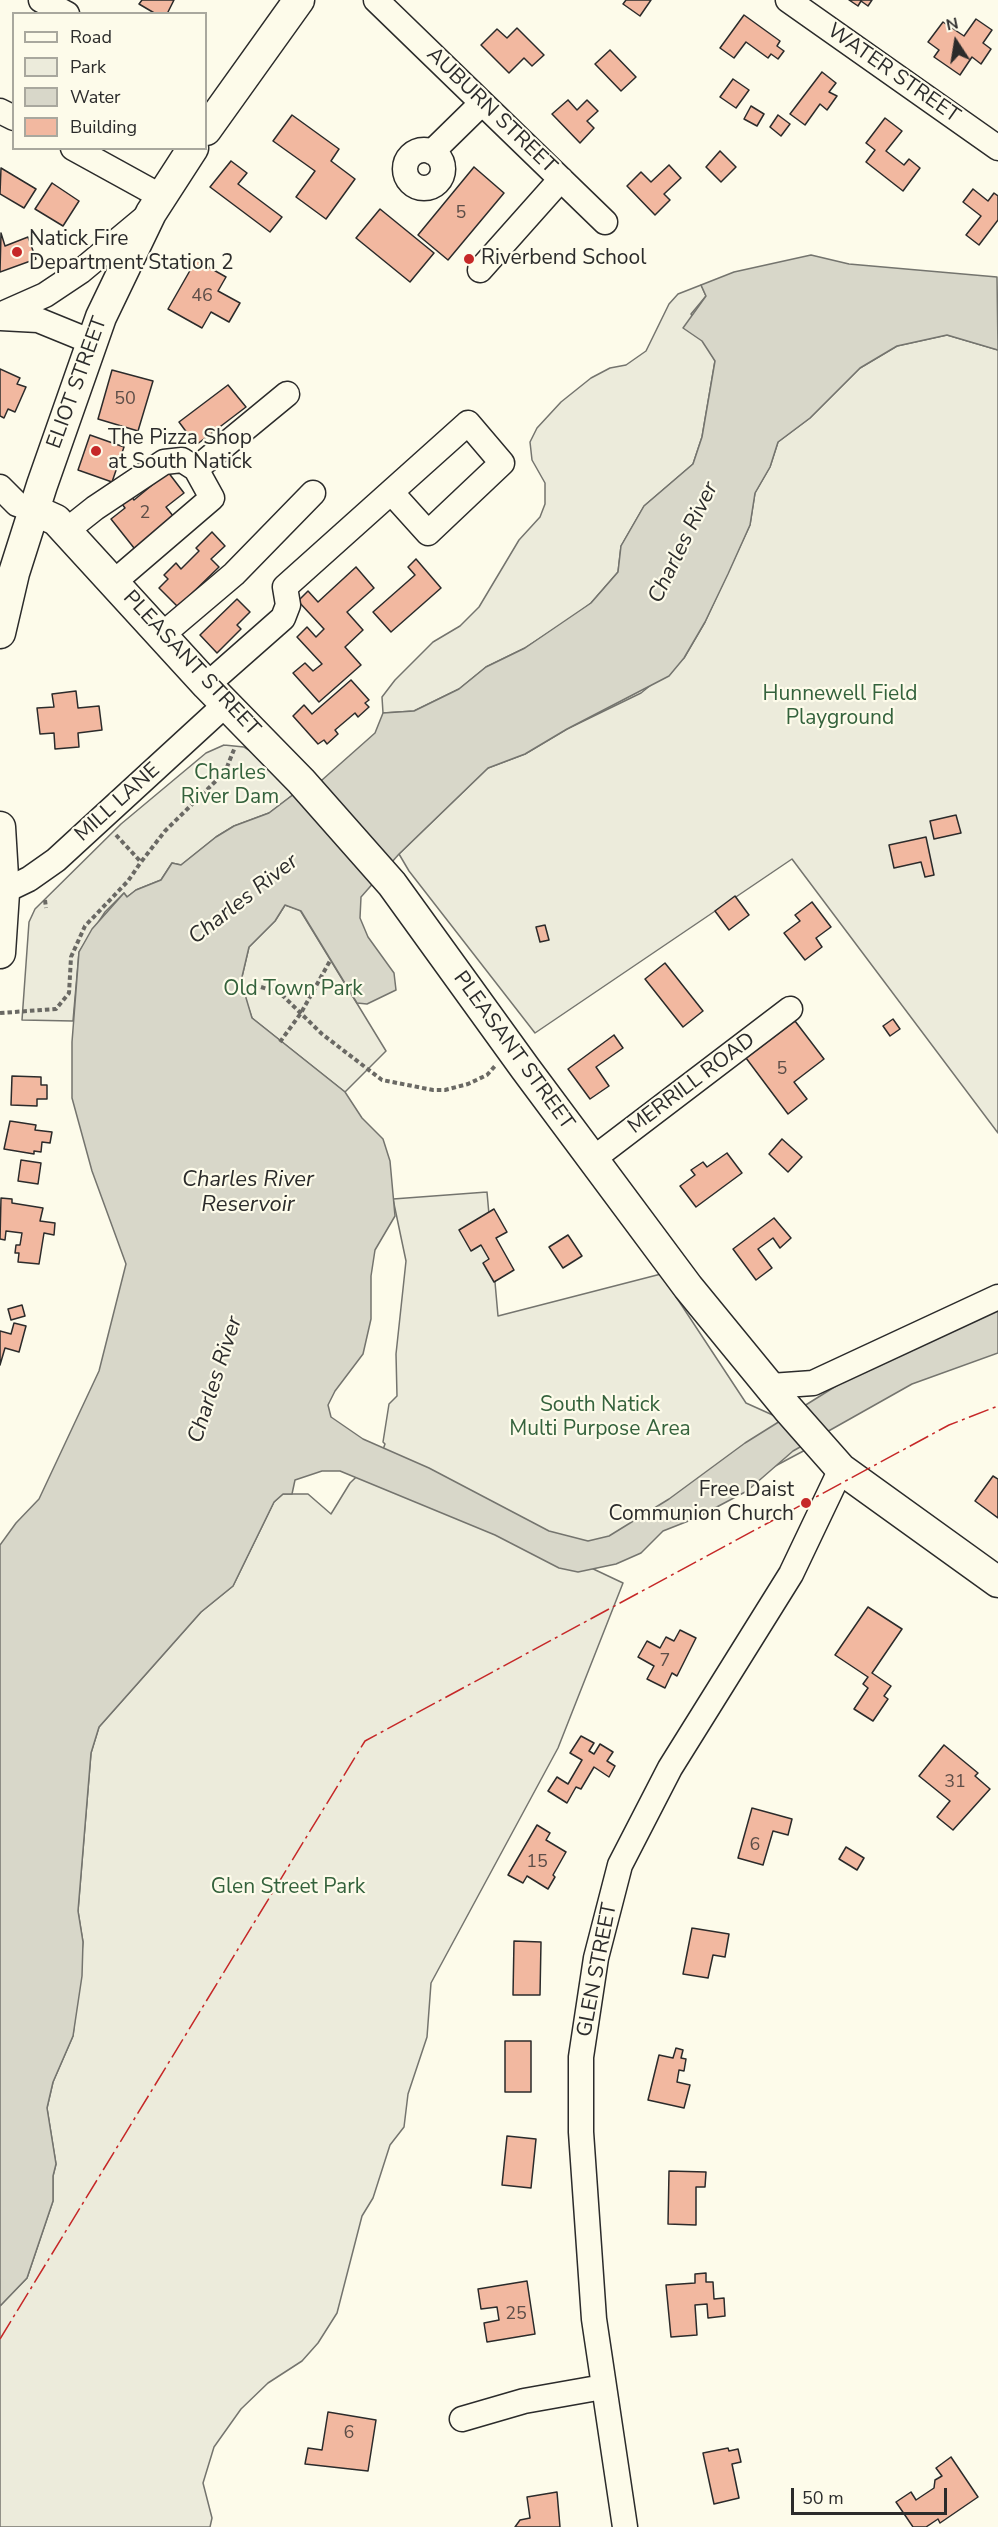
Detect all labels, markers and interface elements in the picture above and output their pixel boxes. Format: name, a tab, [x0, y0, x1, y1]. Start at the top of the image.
legend	[12, 12, 207, 150]
north arrow	[926, 12, 986, 72]
text: N	[944, 12, 960, 36]
street label: WATER STREET	[822, 19, 964, 129]
text: Road	[70, 25, 112, 49]
street label: AUBURN STREET	[421, 43, 561, 179]
text: Park	[70, 55, 106, 79]
text: Water	[70, 85, 121, 109]
text: Building	[70, 115, 137, 139]
house number: 5	[456, 203, 466, 225]
place label: Natick Fire Department Station 2	[29, 227, 234, 277]
marker: Natick Fire Department Station 2	[10, 245, 24, 259]
place label: Riverbend School	[481, 246, 646, 272]
marker: Riverbend School	[462, 252, 476, 266]
house number: 46	[191, 286, 213, 308]
street label: ELIOT STREET	[42, 314, 114, 452]
house number: 50	[114, 389, 136, 411]
place label: The Pizza Shop at South Natick	[108, 426, 252, 476]
marker: The Pizza Shop at South Natick	[89, 444, 103, 458]
water label: Charles River	[643, 478, 725, 608]
house number: 2	[140, 503, 150, 525]
street label: PLEASANT STREET	[117, 586, 265, 742]
park label: Hunnewell Field Playground	[762, 682, 918, 732]
street label: MILL LANE	[70, 758, 166, 848]
park label: Charles River Dam	[181, 761, 279, 811]
water label: Charles River	[184, 849, 304, 951]
street label: PLEASANT STREET	[447, 967, 579, 1135]
park label: Old Town Park	[223, 977, 363, 1003]
street label: MERRILL ROAD	[623, 1028, 761, 1140]
house number: 5	[777, 1059, 787, 1081]
water label: Charles River Reservoir	[182, 1168, 314, 1220]
water label: Charles River	[183, 1313, 249, 1447]
park label: South Natick Multi Purpose Area	[509, 1393, 691, 1443]
place label: Free Daist Communion Church	[609, 1478, 794, 1528]
marker: Free Daist Communion Church	[799, 1496, 813, 1510]
house number: 7	[660, 1651, 670, 1673]
house number: 31	[944, 1772, 966, 1794]
house number: 6	[750, 1835, 760, 1857]
house number: 15	[526, 1852, 548, 1874]
park label: Glen Street Park	[211, 1875, 365, 1901]
street label: GLEN STREET	[573, 1901, 623, 2039]
house number: 25	[505, 2304, 527, 2326]
house number: 6	[344, 2423, 354, 2445]
scale bar	[794, 2476, 950, 2514]
text: 50 m	[802, 2486, 844, 2510]

